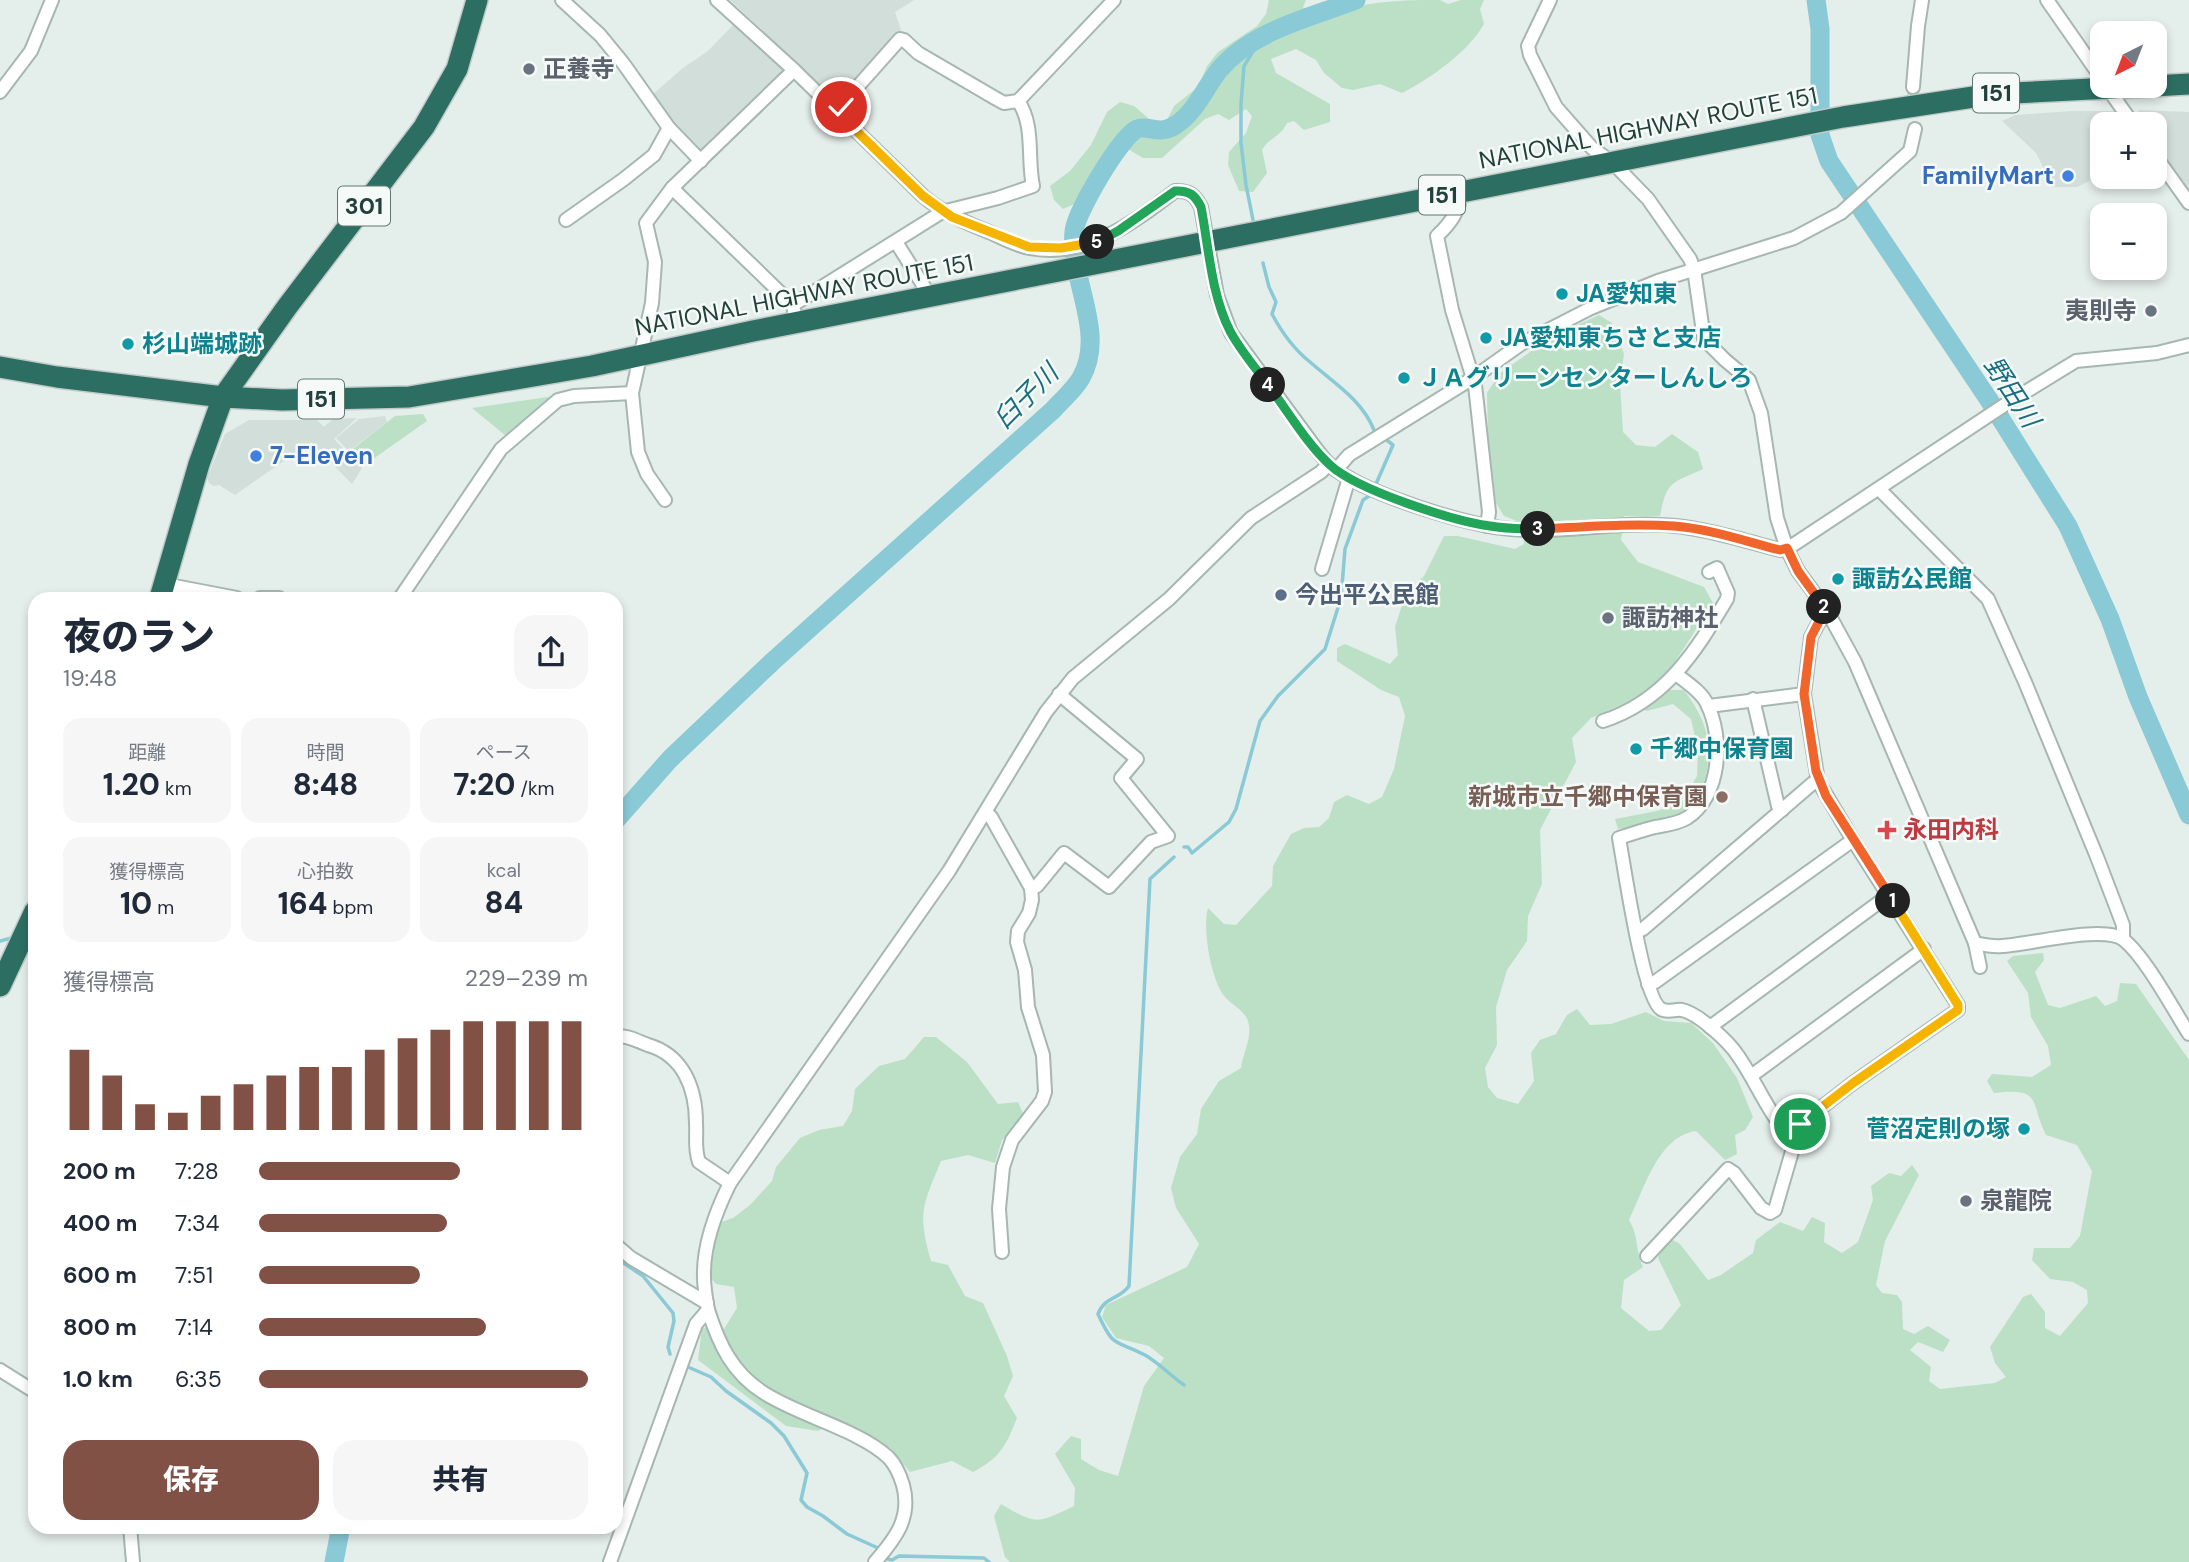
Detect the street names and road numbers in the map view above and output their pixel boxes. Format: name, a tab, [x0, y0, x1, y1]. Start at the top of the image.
road number: 151	[1973, 74, 2019, 113]
street label: NATIONAL HIGHWAY ROUTE 151	[1476, 79, 1820, 176]
road number: 151	[1419, 176, 1465, 214]
road number: 301	[338, 186, 390, 226]
street label: NATIONAL HIGHWAY ROUTE 151	[632, 246, 976, 343]
road number: 151	[298, 380, 344, 418]

